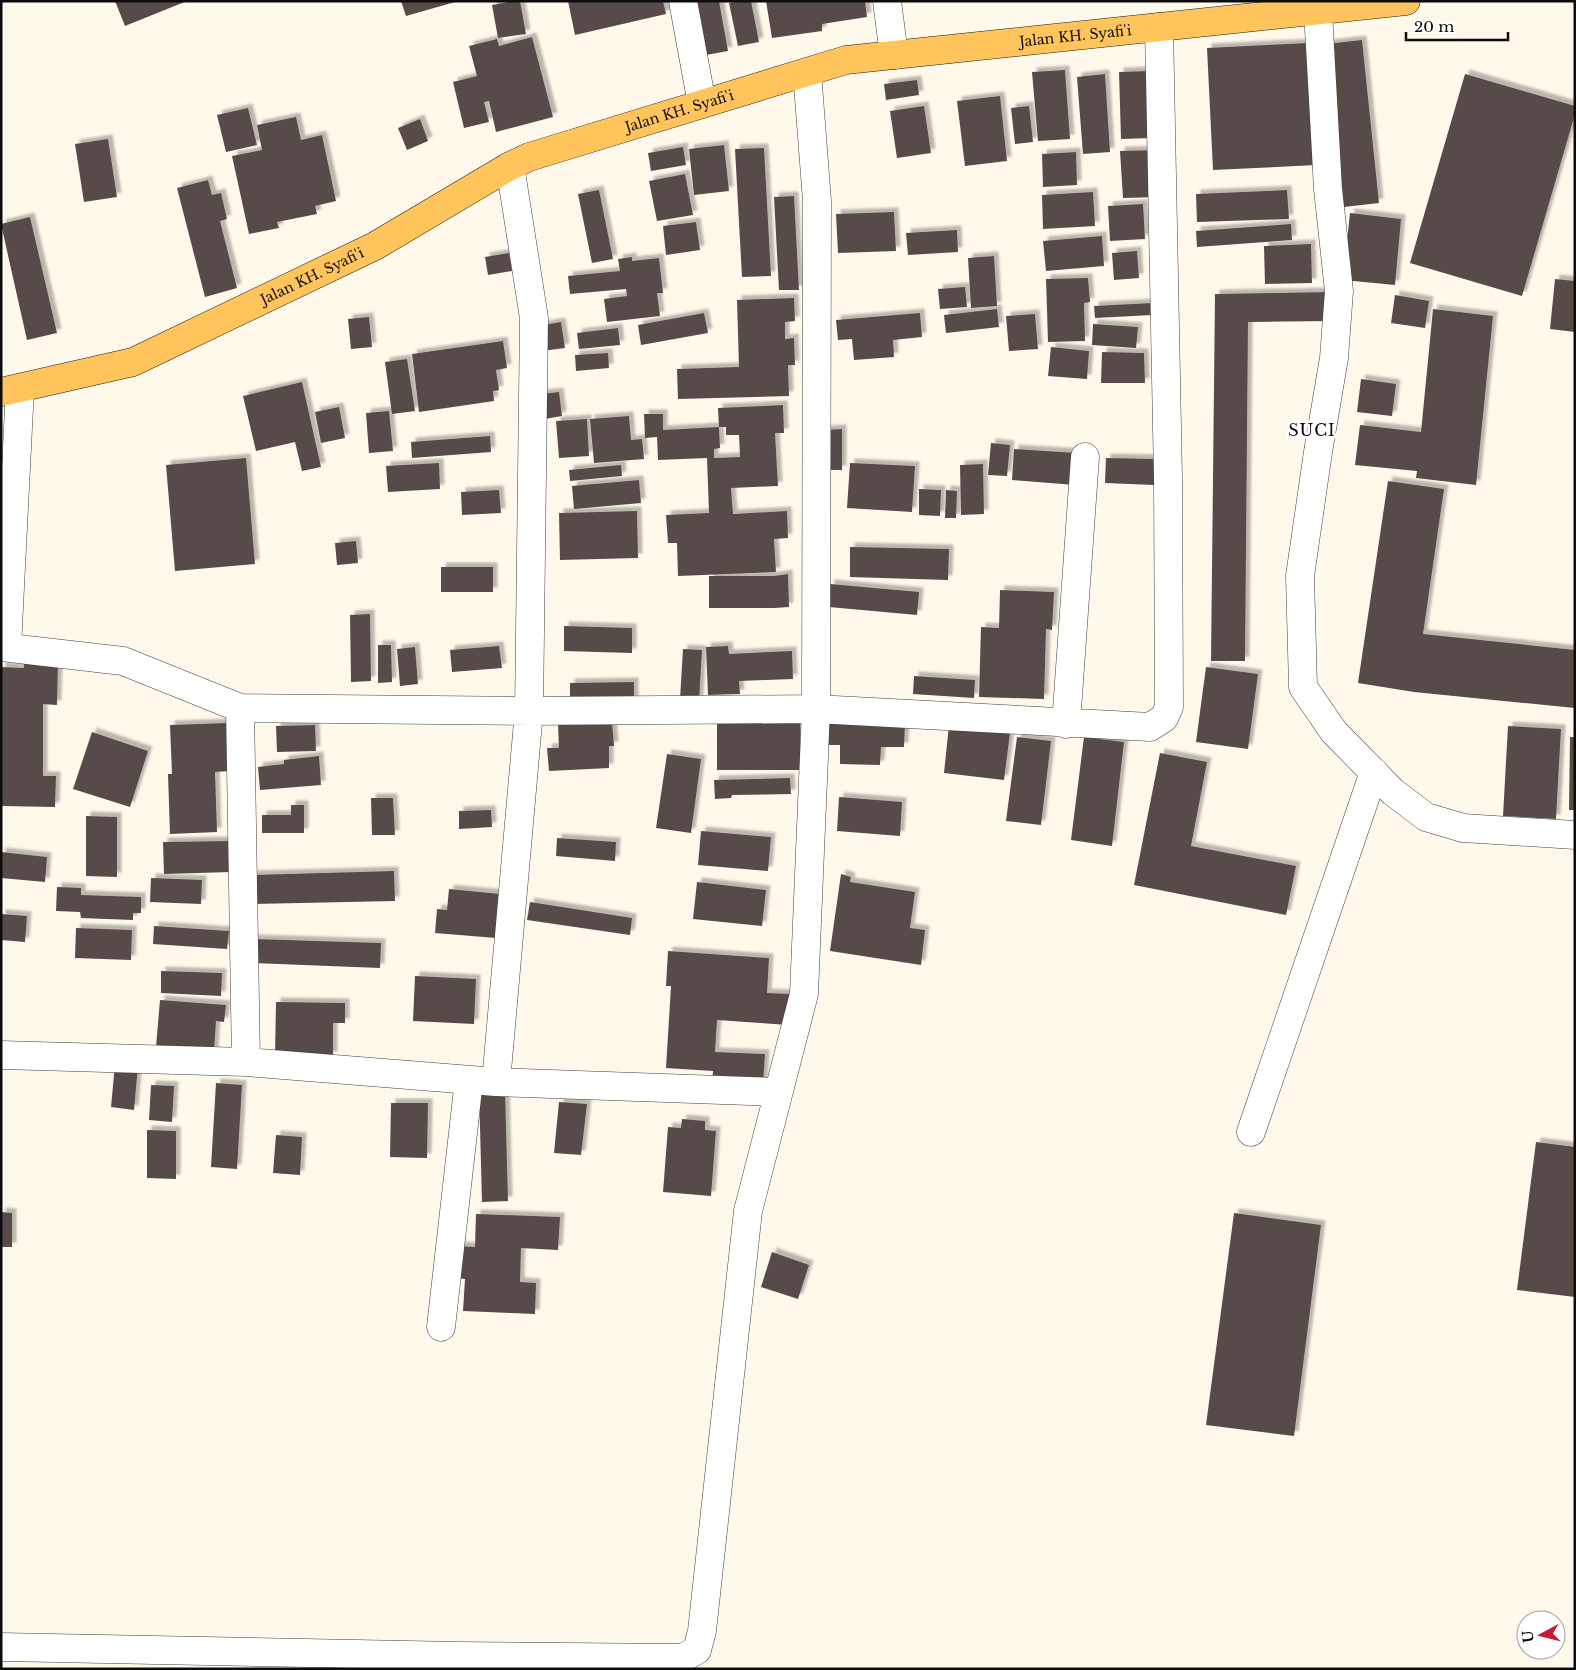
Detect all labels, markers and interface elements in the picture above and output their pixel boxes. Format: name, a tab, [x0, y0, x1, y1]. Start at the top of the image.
scale bar	[1406, 10, 1508, 42]
text: 20 m	[1414, 17, 1454, 36]
street label: Jalan KH. Syafi'i	[1017, 21, 1133, 51]
street label: Jalan KH. Syafi'i	[621, 86, 736, 137]
street label: Jalan KH. Syafi'i	[256, 244, 367, 309]
district label: SUCI	[1288, 420, 1336, 440]
north arrow	[1516, 1610, 1566, 1660]
text: U	[1518, 1629, 1538, 1644]

